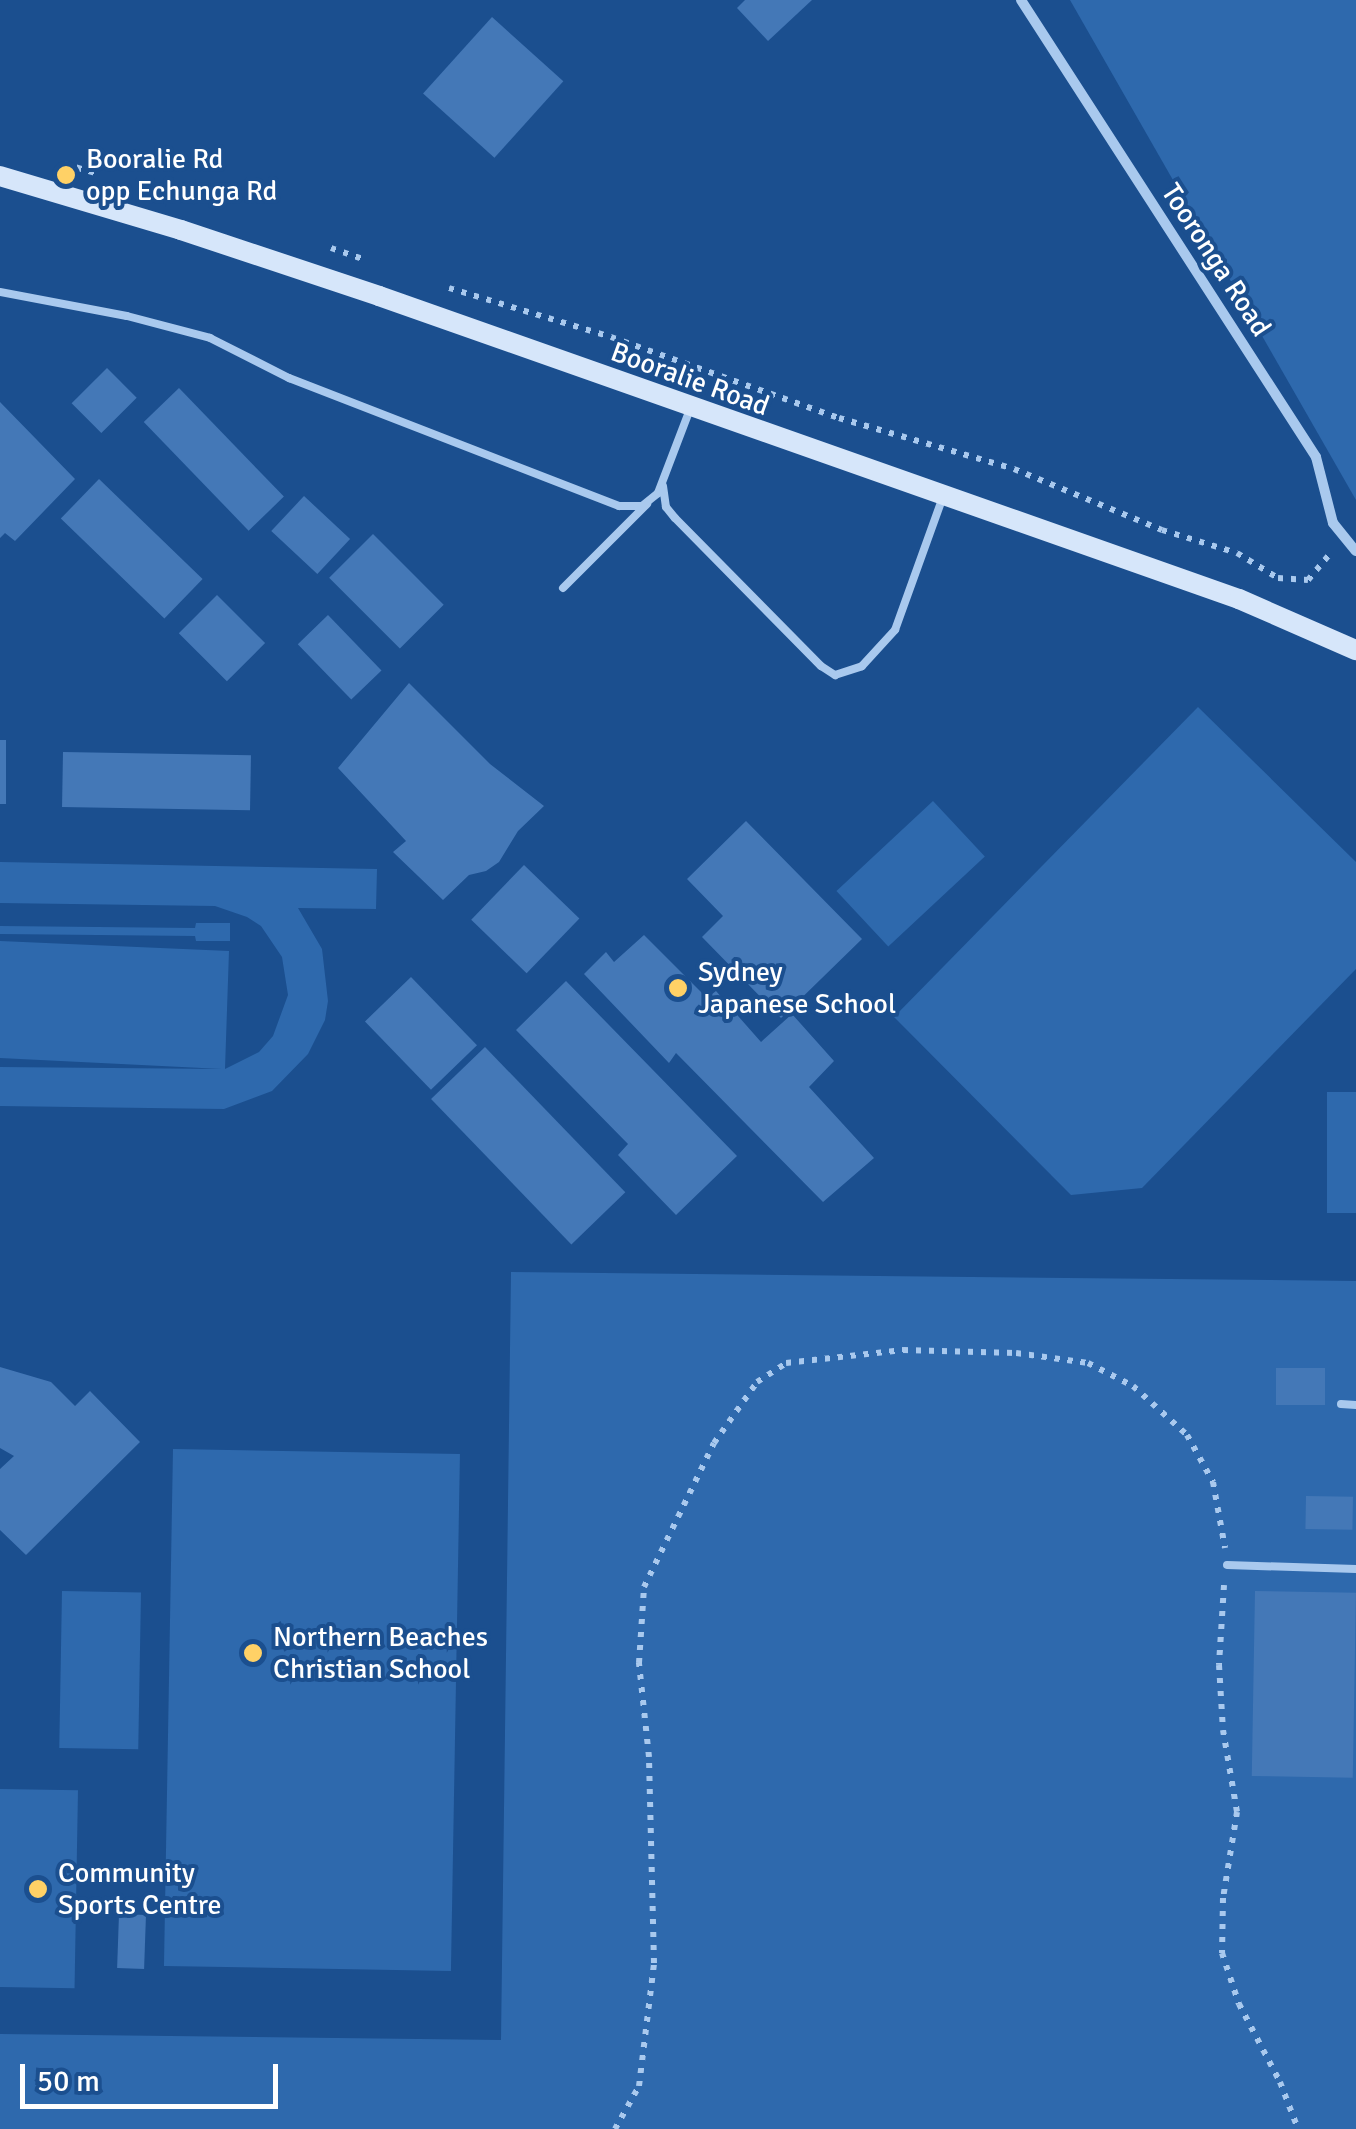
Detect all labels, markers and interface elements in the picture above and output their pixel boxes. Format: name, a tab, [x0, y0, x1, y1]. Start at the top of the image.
place label: Booralie Rd opp Echunga Rd	[86, 142, 277, 208]
marker: Booralie Rd opp Echunga Rd	[55, 164, 77, 186]
street label: Tooronga Road	[1154, 177, 1278, 343]
street label: Booralie Road	[606, 335, 774, 423]
place label: Sydney Japanese School	[698, 955, 896, 1021]
marker: Sydney Japanese School	[667, 977, 689, 999]
place label: Northern Beaches Christian School	[273, 1620, 488, 1686]
marker: Northern Beaches Christian School	[242, 1642, 264, 1664]
place label: Community Sports Centre	[58, 1856, 222, 1922]
marker: Community Sports Centre	[27, 1878, 49, 1900]
scale bar	[25, 2044, 282, 2106]
text: 50 m	[37, 2063, 100, 2100]

